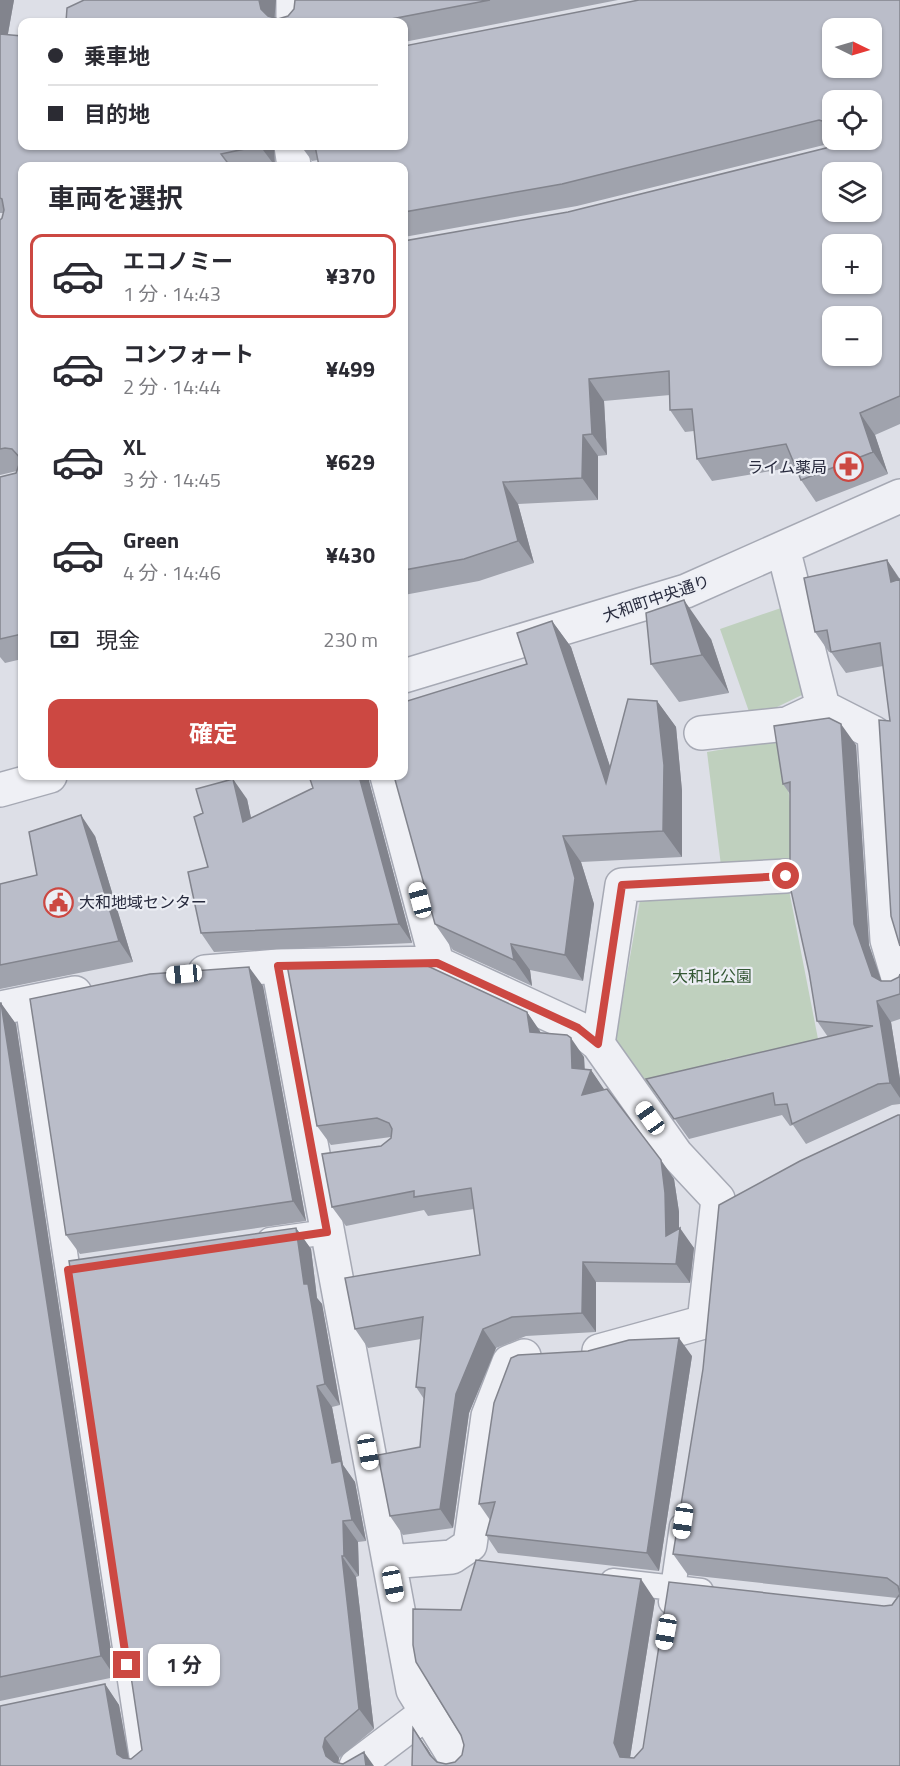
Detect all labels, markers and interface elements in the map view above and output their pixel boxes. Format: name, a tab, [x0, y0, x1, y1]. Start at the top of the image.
north arrow	[822, 18, 882, 78]
map controls	[822, 18, 882, 366]
text: 乗車地	[84, 39, 150, 73]
button: locate	[822, 90, 882, 150]
text: 目的地	[84, 97, 150, 131]
button: layers	[822, 162, 882, 222]
text: 車両を選択	[48, 177, 183, 218]
button: +	[822, 234, 882, 294]
text: エコノミー	[123, 244, 233, 278]
icon: car	[51, 249, 105, 303]
text: ¥370	[326, 259, 375, 293]
text: 1 分 · 14:43	[123, 278, 221, 309]
button: −	[822, 306, 882, 366]
text: コンフォート	[123, 337, 254, 371]
icon: car	[51, 342, 105, 396]
text: ¥499	[326, 352, 375, 386]
text: 2 分 · 14:44	[123, 371, 221, 402]
text: XL	[123, 430, 146, 464]
icon: car	[51, 435, 105, 489]
text: ¥629	[326, 445, 375, 479]
pharmacy icon: ライム薬局	[832, 451, 864, 483]
place label: ライム薬局	[747, 455, 827, 479]
text: 3 分 · 14:45	[123, 464, 221, 495]
text: Green	[123, 523, 179, 557]
icon: car	[51, 528, 105, 582]
text: ¥430	[326, 538, 375, 572]
text: 4 分 · 14:46	[123, 557, 221, 588]
street label: 大和町中央通り	[599, 568, 713, 628]
icon: cash	[48, 623, 81, 656]
text: 現金	[96, 623, 140, 657]
text: 230 m	[323, 624, 378, 655]
button: 確定	[48, 699, 378, 768]
route start	[772, 862, 799, 889]
car	[407, 880, 433, 920]
public building icon: 大和地域センター	[42, 886, 74, 918]
place label: 大和地域センター	[79, 890, 207, 914]
car	[165, 963, 203, 985]
park label: 大和北公園	[672, 964, 752, 988]
car	[632, 1098, 668, 1138]
car	[356, 1433, 380, 1471]
car	[672, 1502, 694, 1540]
car	[381, 1565, 405, 1603]
car	[654, 1613, 678, 1651]
callout: 1 分	[148, 1644, 220, 1686]
text: 1 分	[166, 1649, 202, 1680]
route end	[113, 1651, 140, 1678]

